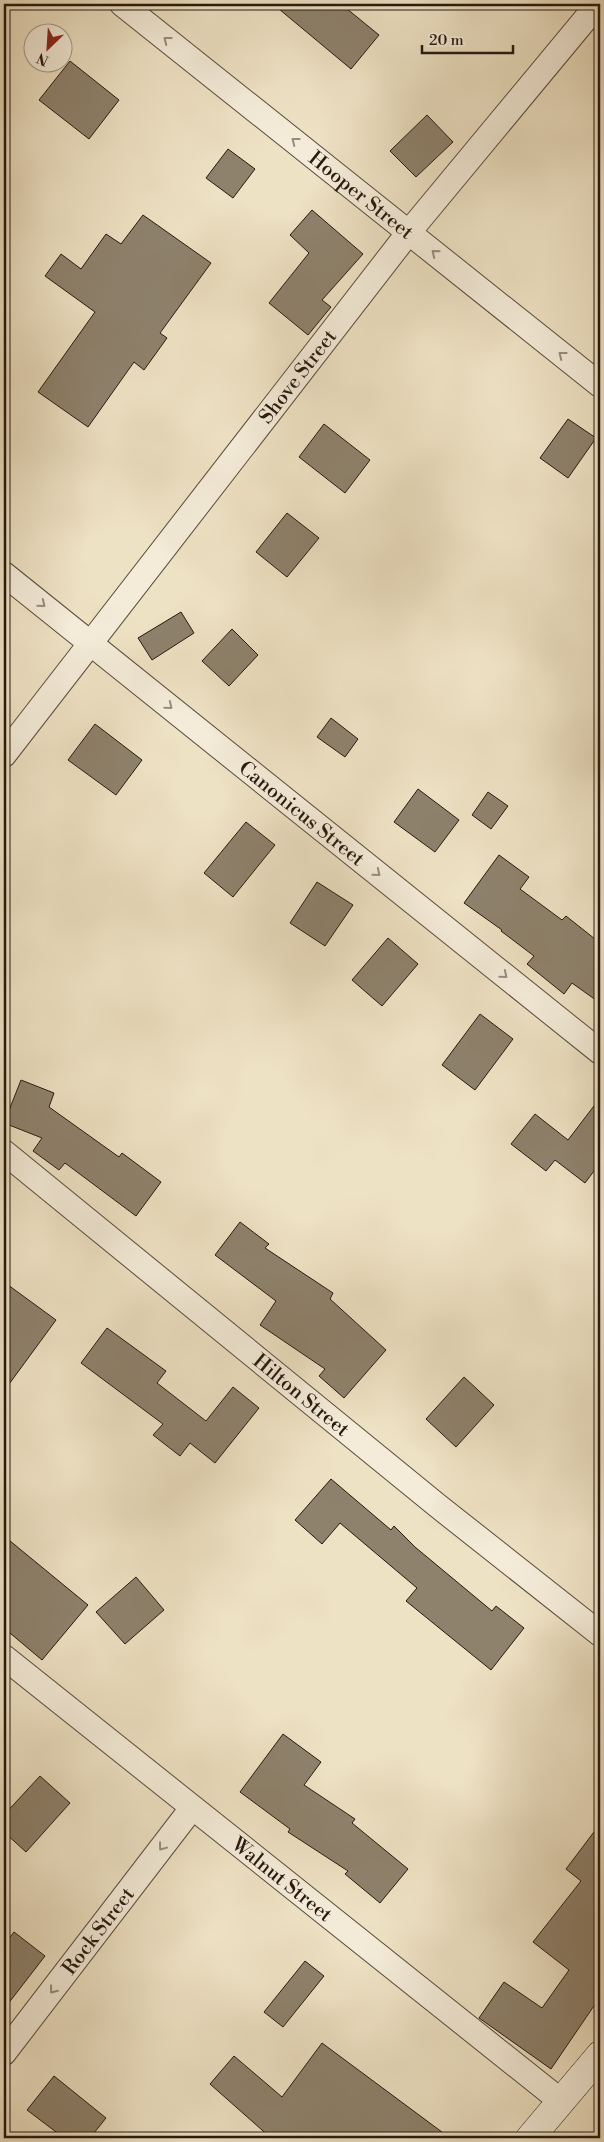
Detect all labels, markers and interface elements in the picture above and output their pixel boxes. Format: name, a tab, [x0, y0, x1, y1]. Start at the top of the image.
north arrow	[22, 22, 72, 72]
scale bar	[422, 22, 513, 54]
text: 20 m	[429, 31, 464, 50]
one-way arrow	[164, 36, 173, 45]
text: N	[34, 48, 52, 69]
one-way arrow	[291, 138, 300, 147]
street label: Hooper Street	[303, 146, 418, 245]
one-way arrow	[432, 251, 441, 259]
street label: Shove Street	[254, 325, 343, 429]
one-way arrow	[559, 352, 568, 360]
one-way arrow	[36, 599, 45, 607]
one-way arrow	[163, 700, 172, 709]
street label: Canonicus Street	[233, 756, 369, 872]
one-way arrow	[371, 868, 380, 876]
one-way arrow	[498, 969, 507, 977]
street label: Hilton Street	[247, 1349, 354, 1443]
street label: Walnut Street	[225, 1832, 337, 1928]
one-way arrow	[159, 1841, 168, 1851]
street label: Rock Street	[57, 1883, 141, 1981]
one-way arrow	[50, 1984, 58, 1993]

